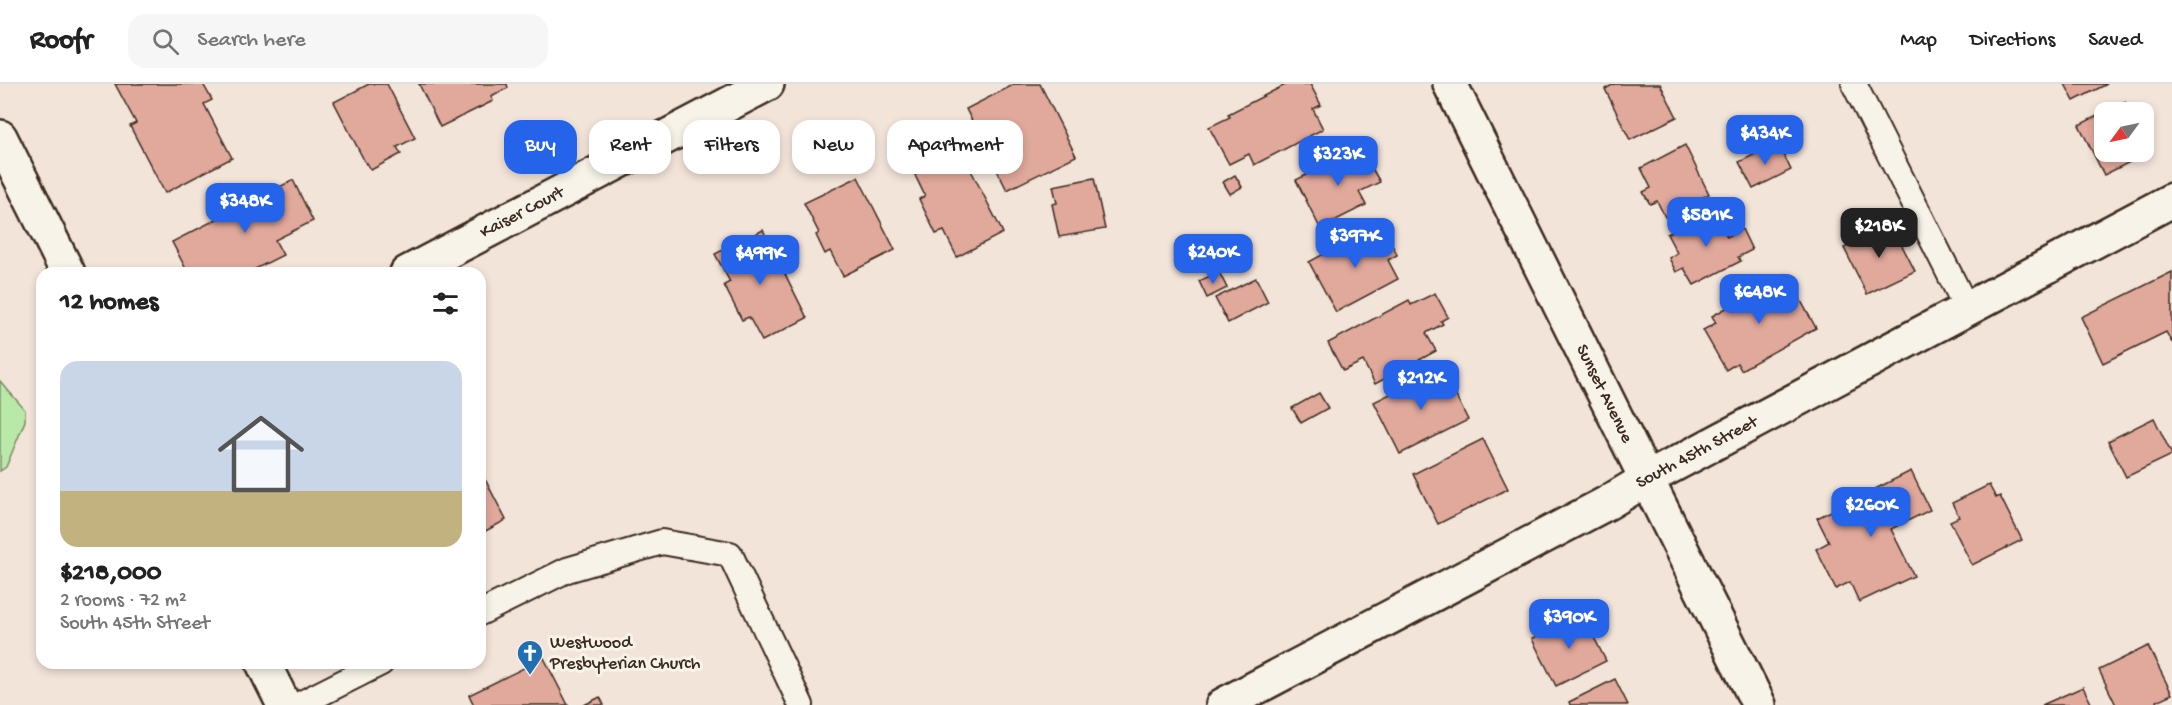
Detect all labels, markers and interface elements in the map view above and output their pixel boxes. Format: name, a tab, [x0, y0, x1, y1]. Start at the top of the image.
search box	[128, 14, 548, 68]
text: Roofr	[30, 25, 92, 58]
icon: search	[149, 25, 182, 58]
text: Search here	[197, 28, 306, 54]
text: Map	[1900, 29, 1937, 54]
text: Directions	[1970, 29, 2055, 54]
text: Saved	[2088, 29, 2142, 54]
north arrow	[2094, 102, 2154, 162]
map controls	[2094, 102, 2154, 162]
pin: $434K	[1723, 115, 1807, 166]
chip: Buy	[504, 120, 577, 174]
chip: Rent	[589, 120, 671, 174]
chip: Filters	[683, 120, 780, 174]
chip: New	[792, 120, 875, 174]
chip: Apartment	[887, 120, 1023, 174]
text: $434K	[1740, 123, 1790, 146]
pin: $323K	[1296, 136, 1380, 187]
text: $323K	[1313, 144, 1363, 167]
street label: Kaiser Court	[477, 181, 569, 243]
pin: $348K	[203, 183, 287, 234]
text: $348K	[220, 191, 270, 214]
pin: $581K	[1664, 197, 1748, 248]
text: $581K	[1681, 205, 1731, 228]
pin: $218K	[1837, 208, 1921, 259]
text: $218K	[1855, 216, 1903, 239]
pin: $397K	[1313, 218, 1397, 269]
text: $397K	[1330, 226, 1380, 249]
pin: $240K	[1171, 234, 1255, 285]
pin: $499K	[718, 235, 802, 286]
text: $240K	[1188, 242, 1238, 265]
text: $499K	[735, 243, 785, 266]
pin: $648K	[1717, 274, 1801, 325]
text: $648K	[1734, 282, 1784, 305]
icon: filters	[429, 287, 462, 320]
text: 12 homes	[60, 288, 158, 319]
street label: Sunset Avenue	[1571, 341, 1638, 447]
pin: $212K	[1379, 360, 1463, 411]
text: $212K	[1397, 368, 1445, 391]
icon: home	[207, 400, 315, 508]
street label: South 45th Street	[1632, 411, 1763, 494]
pin: $260K	[1829, 487, 1913, 538]
text: $260K	[1845, 495, 1897, 518]
text: $218,000	[60, 559, 162, 590]
text: 2 rooms · 72 m²	[60, 590, 187, 613]
pin: $390K	[1527, 599, 1611, 650]
text: $390K	[1543, 607, 1595, 630]
text: South 45th Street	[60, 613, 210, 636]
place label: Westwood Presbyterian Church	[549, 633, 701, 675]
church icon: Westwood Presbyterian Church	[515, 638, 545, 676]

